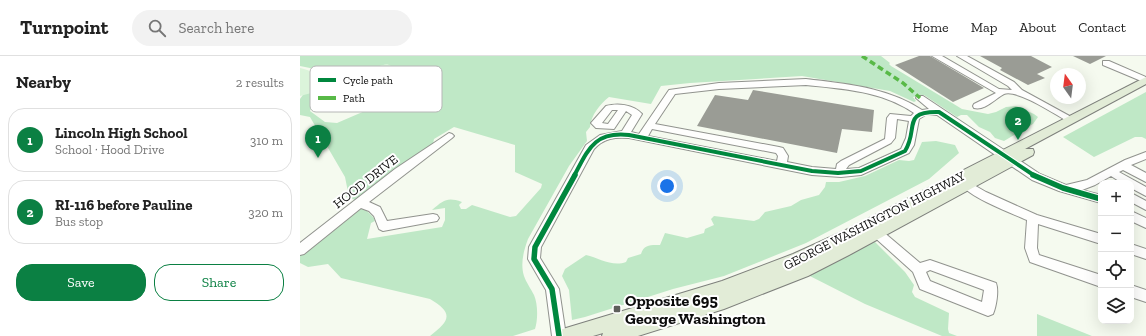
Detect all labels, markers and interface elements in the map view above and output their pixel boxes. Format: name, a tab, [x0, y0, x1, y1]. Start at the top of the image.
search box	[132, 10, 412, 46]
text: Turnpoint	[20, 16, 108, 39]
icon: search	[146, 17, 168, 39]
text: Search here	[178, 19, 254, 37]
text: Home	[913, 19, 949, 36]
text: Map	[971, 19, 997, 36]
text: About	[1019, 19, 1056, 36]
text: Contact	[1078, 19, 1126, 36]
legend	[310, 66, 442, 112]
north arrow	[1050, 68, 1086, 104]
text: Nearby	[16, 72, 71, 92]
text: Cycle path	[343, 74, 394, 87]
text: 2 results	[236, 75, 284, 90]
text: Path	[343, 92, 366, 105]
pin: 2	[1005, 107, 1031, 140]
text: Lincoln High School	[55, 124, 188, 142]
pin: 1	[305, 125, 331, 158]
text: 1	[27, 133, 33, 148]
text: 310 m	[250, 133, 283, 148]
text: School · Hood Drive	[55, 142, 164, 157]
street label: HOOD DRIVE	[330, 151, 401, 211]
street label: GEORGE WASHINGTON HIGHWAY	[781, 168, 967, 273]
your location	[657, 176, 677, 196]
map controls	[1098, 180, 1134, 324]
button: +	[1098, 180, 1134, 216]
text: RI-116 before Pauline	[55, 196, 192, 214]
text: 2	[27, 205, 33, 220]
text: 320 m	[248, 205, 283, 220]
text: Bus stop	[55, 214, 103, 229]
button: −	[1098, 216, 1134, 252]
button: locate	[1098, 252, 1134, 288]
button: Save	[16, 264, 146, 301]
button: Share	[154, 264, 284, 301]
button: layers	[1098, 288, 1134, 324]
place label: Opposite 695 George Washington	[625, 291, 766, 328]
marker: Opposite 695 George Washington	[612, 304, 622, 314]

